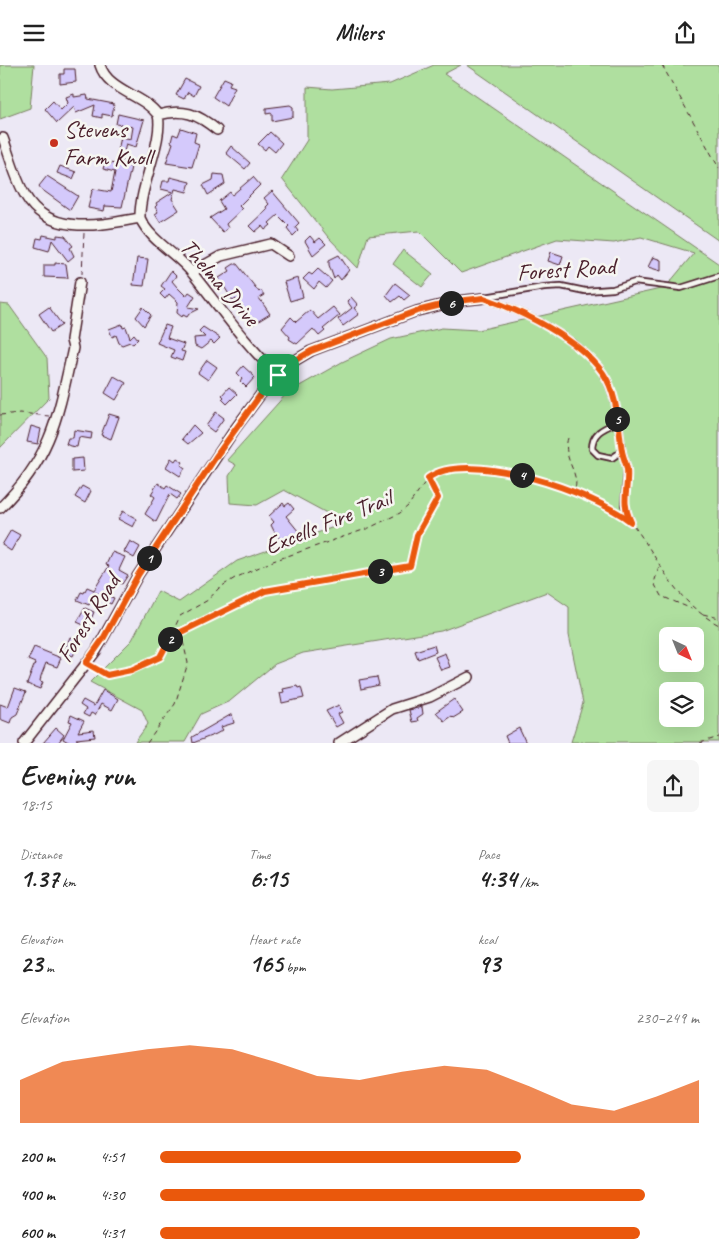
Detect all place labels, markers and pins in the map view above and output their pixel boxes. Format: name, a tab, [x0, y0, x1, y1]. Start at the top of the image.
place label: Stevens Farm Knoll	[64, 114, 156, 172]
marker: Stevens Farm Knoll	[48, 137, 60, 149]
pin: 6	[438, 291, 464, 315]
pin	[257, 354, 299, 396]
pin: 5	[604, 407, 630, 431]
pin: 4	[510, 463, 534, 487]
pin: 1	[136, 545, 162, 571]
pin: 3	[368, 559, 392, 583]
pin: 2	[158, 627, 182, 651]

